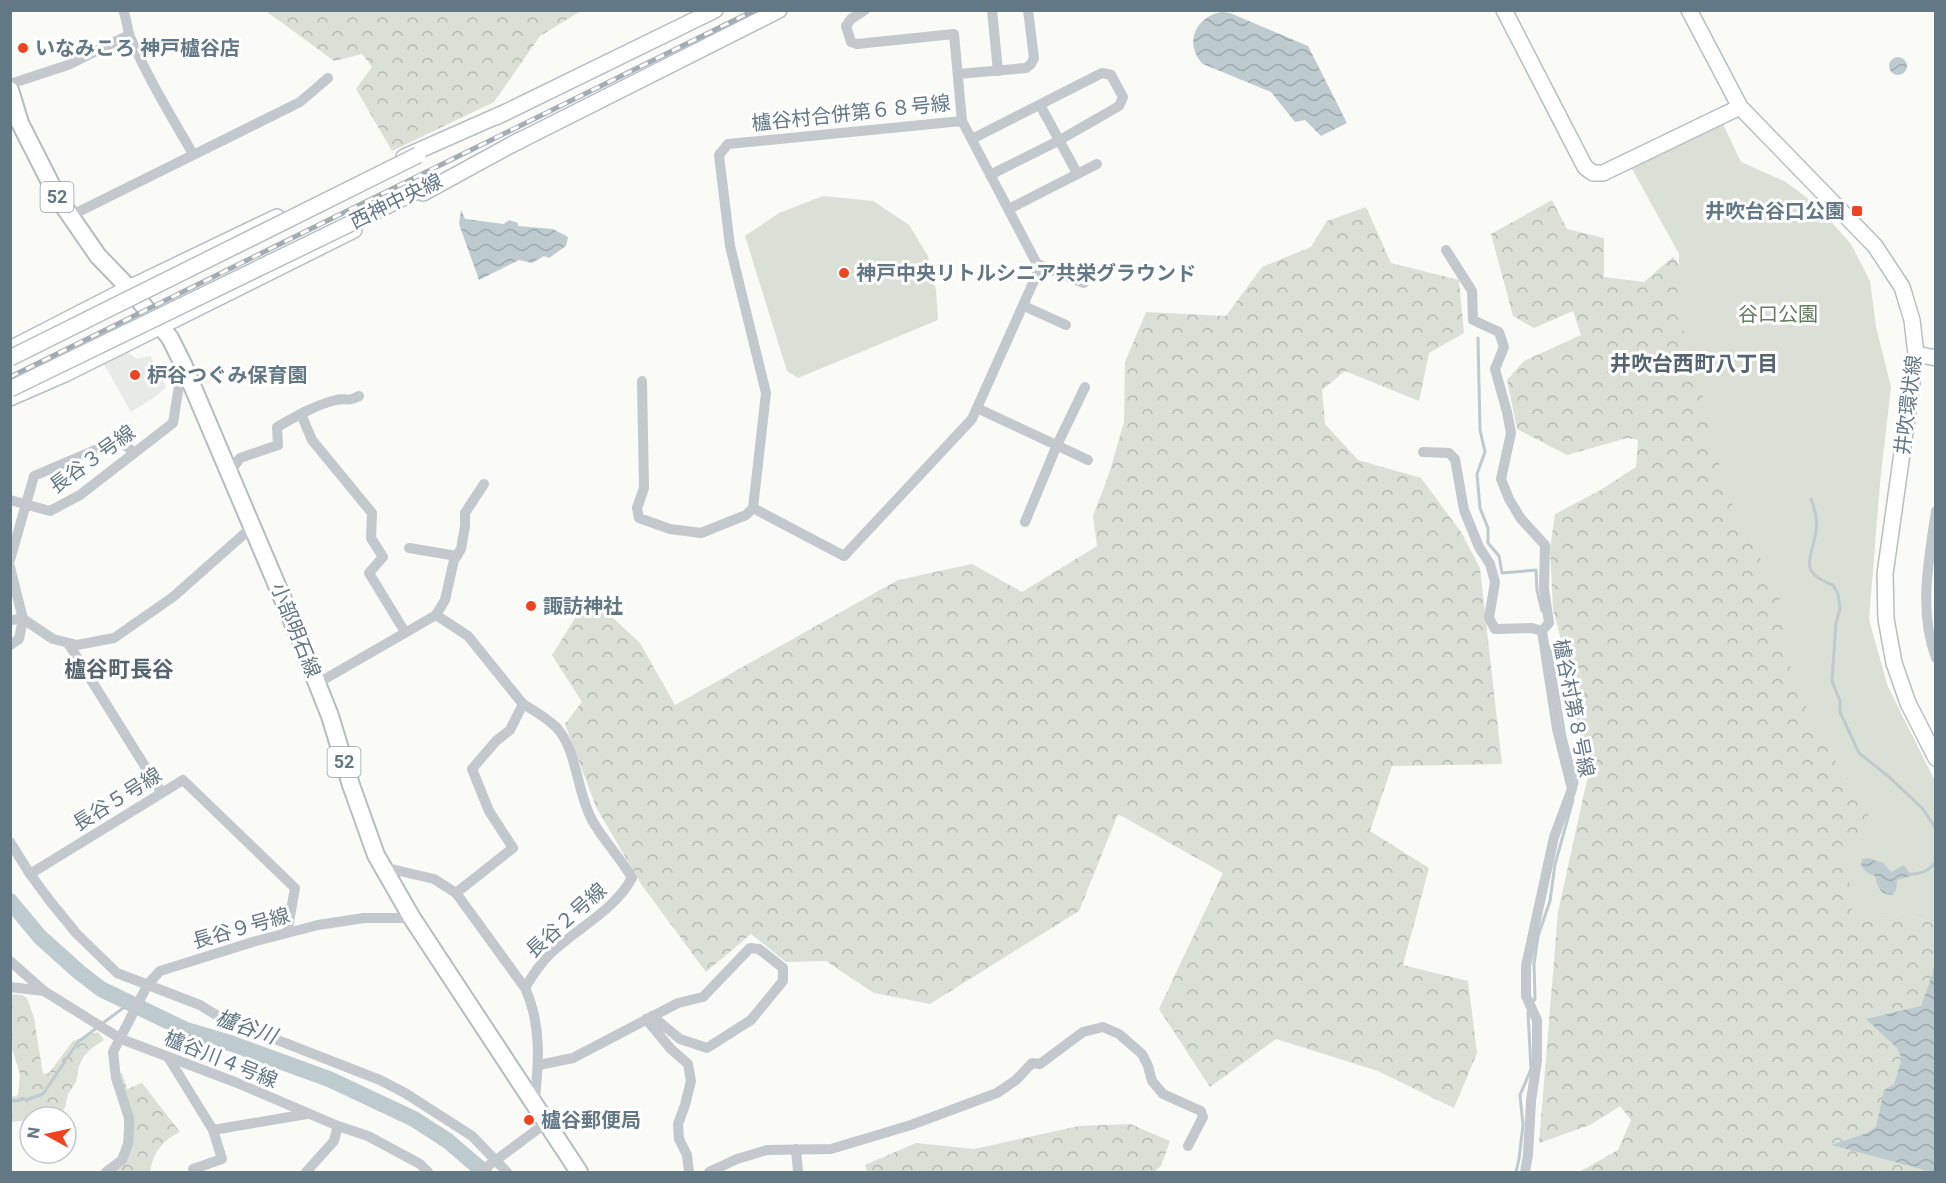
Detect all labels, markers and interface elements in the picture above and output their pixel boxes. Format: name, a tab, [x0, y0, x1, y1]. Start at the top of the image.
place label: いなみころ 神戸櫨谷店	[35, 36, 240, 60]
marker: いなみころ 神戸櫨谷店	[16, 41, 30, 55]
street label: 櫨谷村合併第６８号線	[750, 91, 952, 135]
street label: 西神中央線	[346, 168, 446, 234]
road number: 52	[40, 182, 74, 212]
place label: 井吹台谷口公園	[1705, 199, 1845, 223]
marker: 井吹台谷口公園	[1850, 204, 1864, 218]
place label: 神戸中央リトルシニア共栄グラウンド	[856, 261, 1196, 285]
marker: 神戸中央リトルシニア共栄グラウンド	[837, 266, 851, 280]
park label: 谷口公園	[1738, 302, 1818, 326]
district label: 井吹台西町八丁目	[1610, 352, 1778, 376]
street label: 井吹環状線	[1890, 354, 1926, 456]
place label: 枦谷つぐみ保育園	[147, 363, 308, 387]
marker: 枦谷つぐみ保育園	[128, 368, 142, 382]
street label: 長谷３号線	[44, 420, 140, 498]
street label: 小部明石線	[266, 579, 326, 681]
place label: 諏訪神社	[543, 594, 623, 618]
marker: 諏訪神社	[524, 599, 538, 613]
street label: 櫨谷村第８号線	[1549, 637, 1599, 779]
district label: 櫨谷町長谷	[64, 657, 174, 682]
road number: 52	[328, 747, 360, 777]
street label: 長谷５号線	[68, 762, 166, 836]
street label: 長谷２号線	[521, 878, 611, 962]
street label: 長谷９号線	[190, 903, 292, 953]
water label: 櫨谷川	[212, 1005, 282, 1049]
street label: 櫨谷川４号線	[161, 1025, 281, 1093]
north arrow	[18, 1105, 78, 1165]
place label: 櫨谷郵便局	[541, 1108, 641, 1132]
marker: 櫨谷郵便局	[522, 1113, 536, 1127]
text: N	[23, 1126, 44, 1140]

